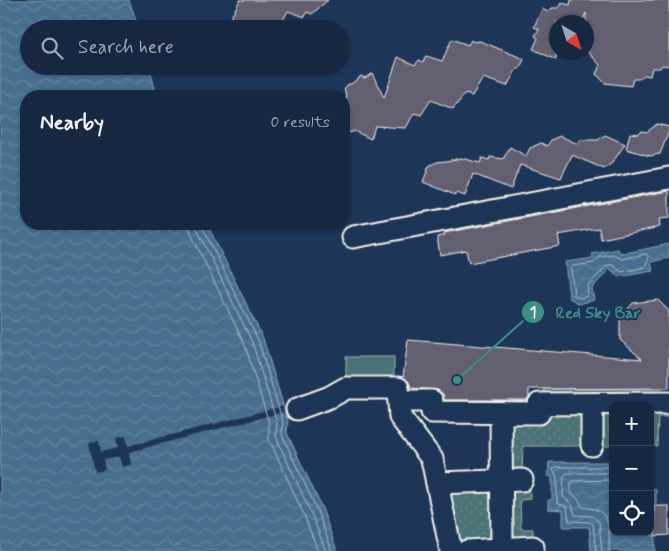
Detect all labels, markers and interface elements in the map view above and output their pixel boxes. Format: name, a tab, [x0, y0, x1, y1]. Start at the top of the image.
north arrow	[549, 15, 594, 60]
search box	[20, 20, 350, 75]
icon: search	[38, 34, 66, 62]
text: Search here	[78, 35, 174, 60]
text: Nearby	[40, 109, 104, 137]
text: 0 results	[270, 112, 330, 133]
callout: Red Sky Bar	[521, 296, 650, 327]
text: 1	[530, 303, 536, 323]
text: Red Sky Bar	[556, 303, 641, 324]
map controls	[609, 401, 654, 536]
button: +	[609, 401, 654, 446]
button: −	[609, 446, 654, 491]
button: locate	[609, 491, 654, 536]

